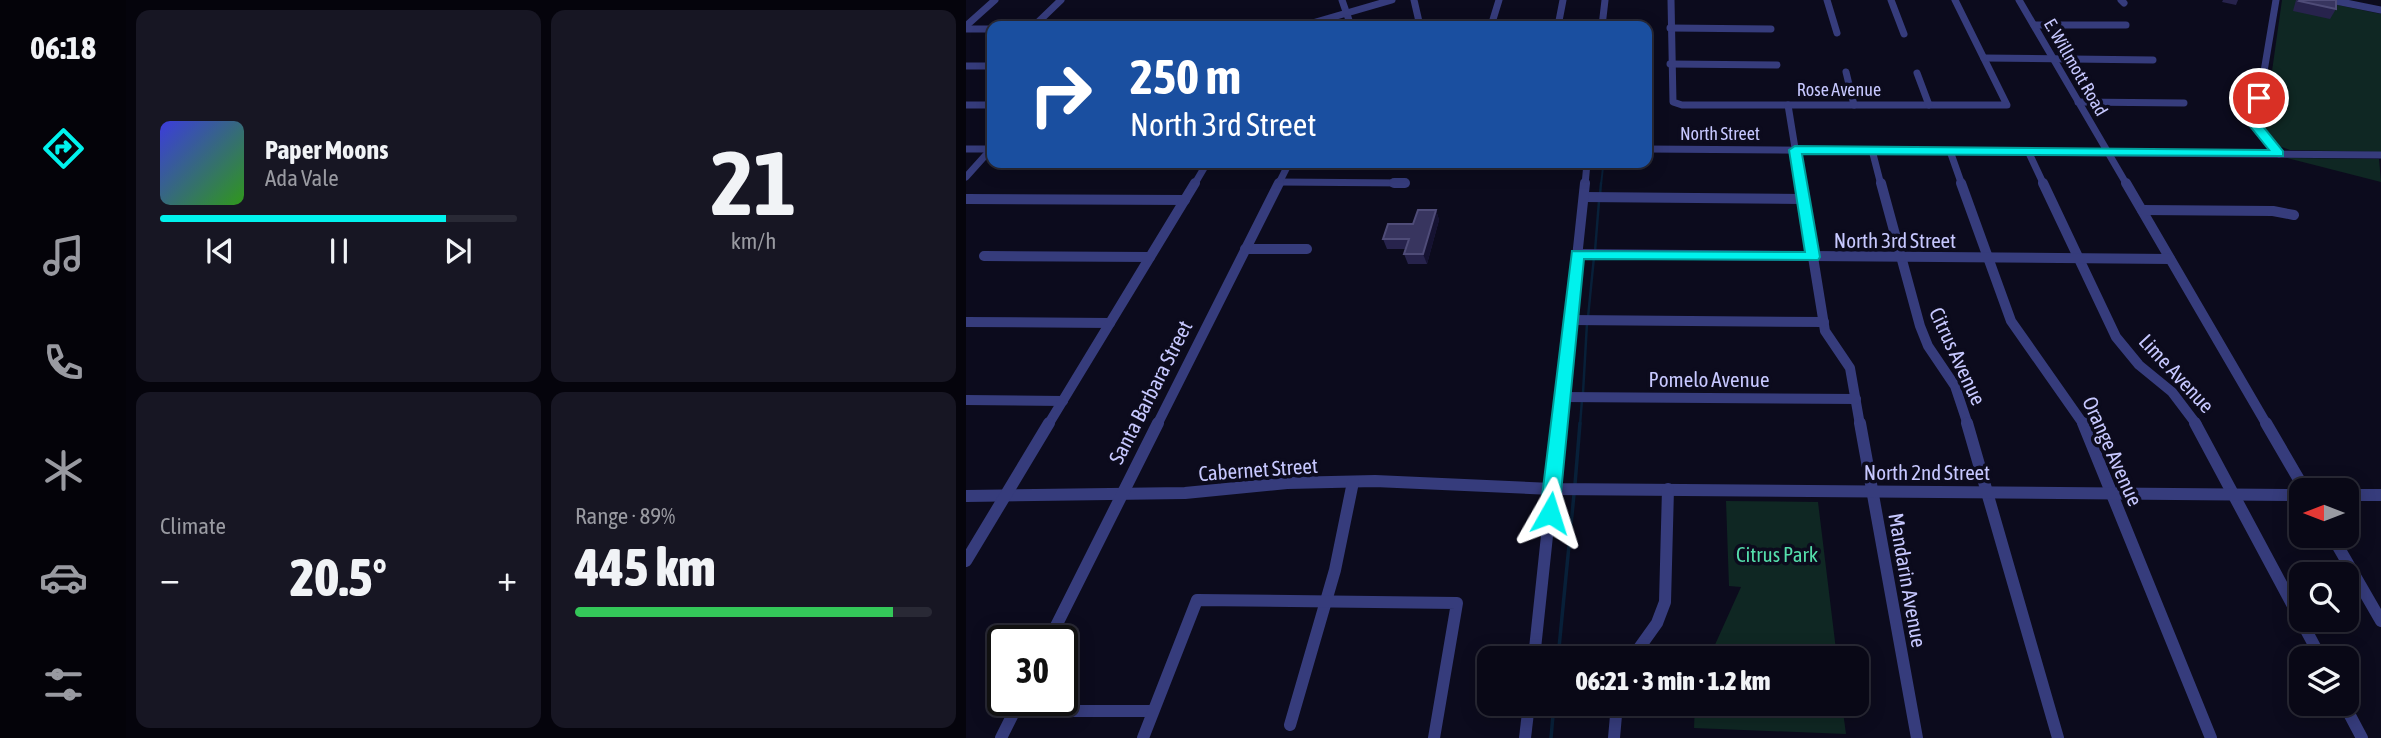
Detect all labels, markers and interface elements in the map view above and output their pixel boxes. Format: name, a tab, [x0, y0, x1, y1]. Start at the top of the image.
street label: E. Willmott Road	[2040, 15, 2112, 119]
text: 06:18	[30, 29, 96, 66]
text: 250 m	[1130, 48, 1241, 104]
icon: right	[1015, 49, 1106, 140]
pin	[2229, 68, 2289, 128]
street label: Rose Avenue	[1797, 79, 1881, 100]
icon: arrive	[2240, 79, 2278, 117]
text: North 3rd Street	[1130, 106, 1316, 143]
street label: North Street	[1680, 123, 1760, 144]
icon: directions	[39, 124, 88, 173]
text: 21	[711, 130, 796, 234]
text: Paper Moons	[265, 135, 388, 165]
text: Ada Vale	[265, 165, 339, 191]
text: km/h	[731, 228, 776, 254]
street label: North 3rd Street	[1834, 228, 1956, 252]
icon: music	[39, 231, 88, 280]
icon: previous	[201, 232, 239, 270]
icon: pause	[320, 232, 358, 270]
icon: next	[439, 232, 477, 270]
street label: Citrus Avenue	[1925, 303, 1991, 409]
street label: Santa Barbara Street	[1104, 316, 1196, 468]
street label: Lime Avenue	[2135, 329, 2219, 417]
icon: phone	[39, 338, 88, 387]
street label: Pomelo Avenue	[1649, 367, 1769, 391]
street label: Orange Avenue	[2078, 393, 2148, 509]
icon: climate	[39, 446, 88, 495]
street label: Cabernet Street	[1197, 453, 1319, 485]
street label: North 2nd Street	[1864, 460, 1990, 484]
position arrow	[1513, 476, 1587, 550]
north arrow	[2289, 478, 2359, 548]
map controls	[2289, 478, 2359, 716]
text: Range · 89%	[575, 503, 675, 529]
street label: Mandarin Avenue	[1884, 511, 1932, 649]
text: Climate	[160, 513, 226, 539]
text: 445 km	[575, 537, 716, 597]
park label: Citrus Park	[1736, 542, 1818, 566]
text: 20.5°	[290, 547, 387, 607]
icon: car	[39, 553, 88, 602]
text: −	[160, 556, 180, 599]
text: +	[497, 556, 517, 599]
button: search	[2289, 562, 2359, 632]
speed limit sign: 30	[987, 625, 1078, 716]
button: layers	[2289, 646, 2359, 716]
icon: filters	[39, 660, 88, 709]
text: 06:21 · 3 min · 1.2 km	[1576, 666, 1770, 696]

